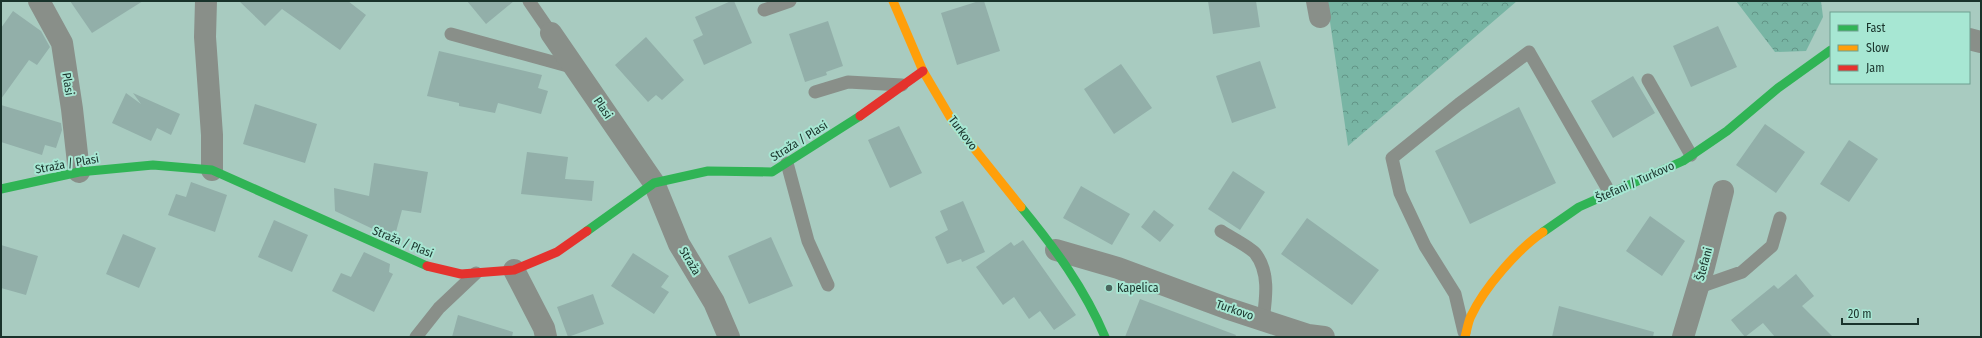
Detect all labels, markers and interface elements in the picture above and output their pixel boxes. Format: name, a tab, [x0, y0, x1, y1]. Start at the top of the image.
legend	[1830, 12, 1970, 84]
text: Fast	[1866, 21, 1885, 35]
text: Slow	[1866, 41, 1889, 55]
text: Jam	[1866, 61, 1884, 75]
street label: Plasi	[59, 71, 77, 97]
street label: Plasi	[591, 94, 615, 122]
street label: Turkovo	[946, 113, 980, 153]
street label: Straža / Plasi	[768, 118, 830, 164]
street label: Straža / Plasi	[34, 152, 100, 176]
street label: Štefani / Turkovo	[1593, 158, 1676, 206]
street label: Straža / Plasi	[370, 223, 436, 261]
street label: Straža	[676, 245, 704, 278]
street label: Štefani	[1692, 245, 1715, 282]
place label: Kapelica	[1117, 281, 1159, 295]
marker: Kapelica	[1104, 283, 1114, 293]
street label: Turkovo	[1214, 297, 1256, 323]
scale bar	[1842, 300, 1918, 326]
text: 20 m	[1848, 307, 1872, 321]

